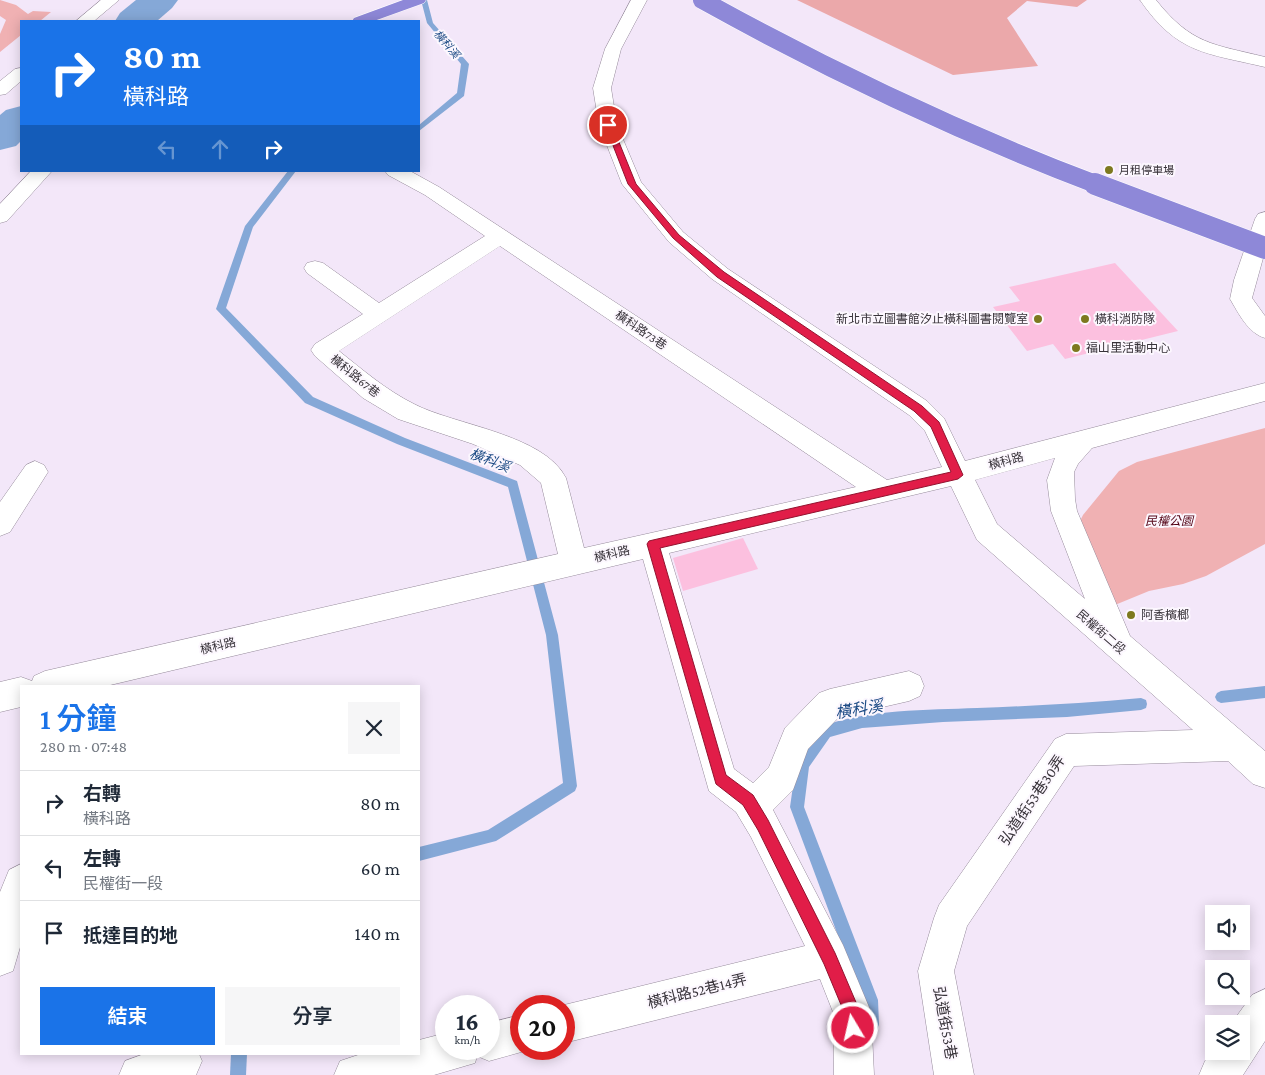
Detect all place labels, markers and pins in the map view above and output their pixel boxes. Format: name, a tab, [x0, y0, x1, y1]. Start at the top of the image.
pin	[587, 104, 629, 146]
marker: 月租停車場	[1103, 164, 1115, 176]
place label: 月租停車場	[1119, 164, 1174, 176]
place label: 新北市立圖書館汐止橫科圖書閱覽室	[836, 312, 1028, 326]
place label: 橫科消防隊	[1095, 312, 1155, 326]
marker: 新北市立圖書館汐止橫科圖書閱覽室	[1032, 313, 1044, 325]
marker: 橫科消防隊	[1079, 313, 1091, 325]
place label: 福山里活動中心	[1086, 341, 1170, 355]
marker: 福山里活動中心	[1070, 342, 1082, 354]
place label: 阿香檳榔	[1141, 608, 1189, 622]
marker: 阿香檳榔	[1125, 609, 1137, 621]

